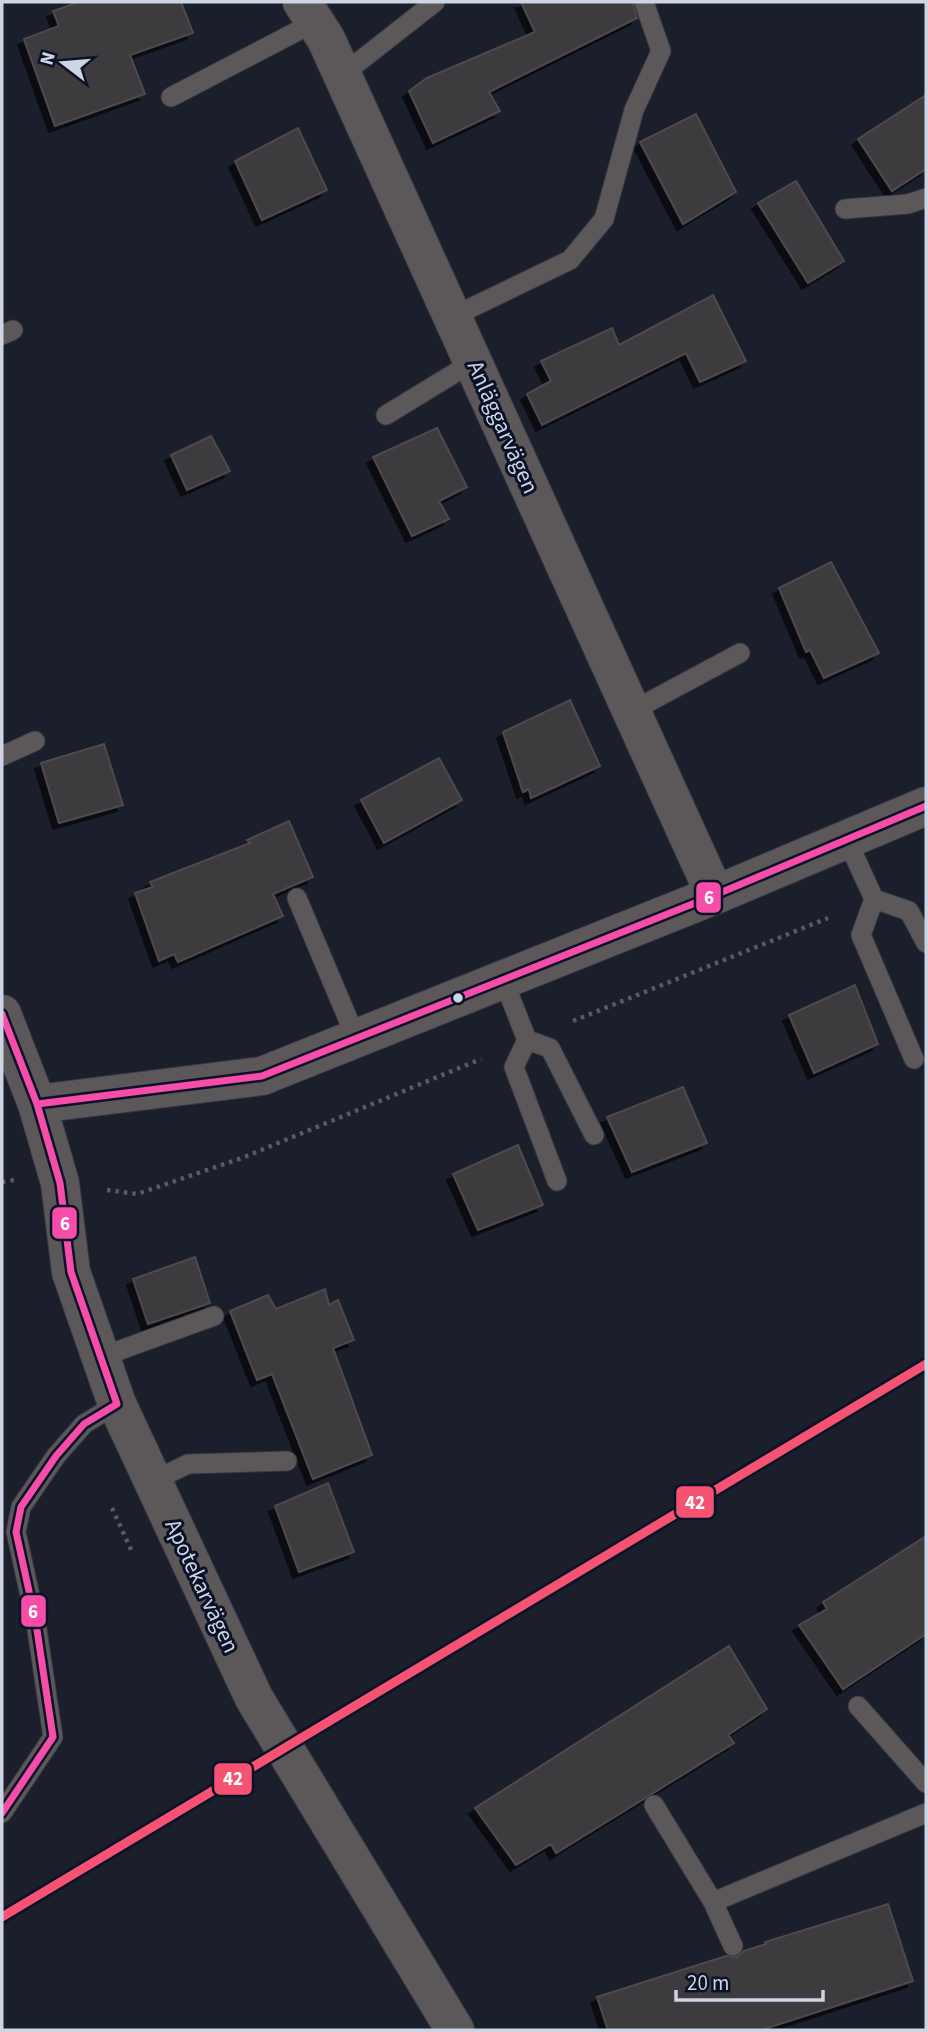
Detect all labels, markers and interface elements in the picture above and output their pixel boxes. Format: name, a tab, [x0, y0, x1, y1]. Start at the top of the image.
north arrow	[28, 28, 98, 98]
text: N	[33, 49, 63, 69]
street label: Anläggarvägen	[459, 355, 547, 499]
line badge: 6	[695, 881, 722, 914]
text: 6	[704, 885, 714, 912]
unlabelled marker	[451, 991, 465, 1005]
line badge: 6	[51, 1206, 78, 1240]
text: 6	[60, 1211, 70, 1238]
line badge: 42	[675, 1485, 715, 1519]
text: 42	[685, 1490, 705, 1517]
street label: Apotekarvägen	[156, 1513, 248, 1659]
line badge: 6	[20, 1594, 47, 1628]
text: 6	[28, 1599, 38, 1626]
line badge: 42	[213, 1762, 253, 1796]
text: 42	[223, 1766, 243, 1793]
scale bar	[676, 1958, 823, 2002]
text: 20 m	[687, 1968, 729, 1998]

